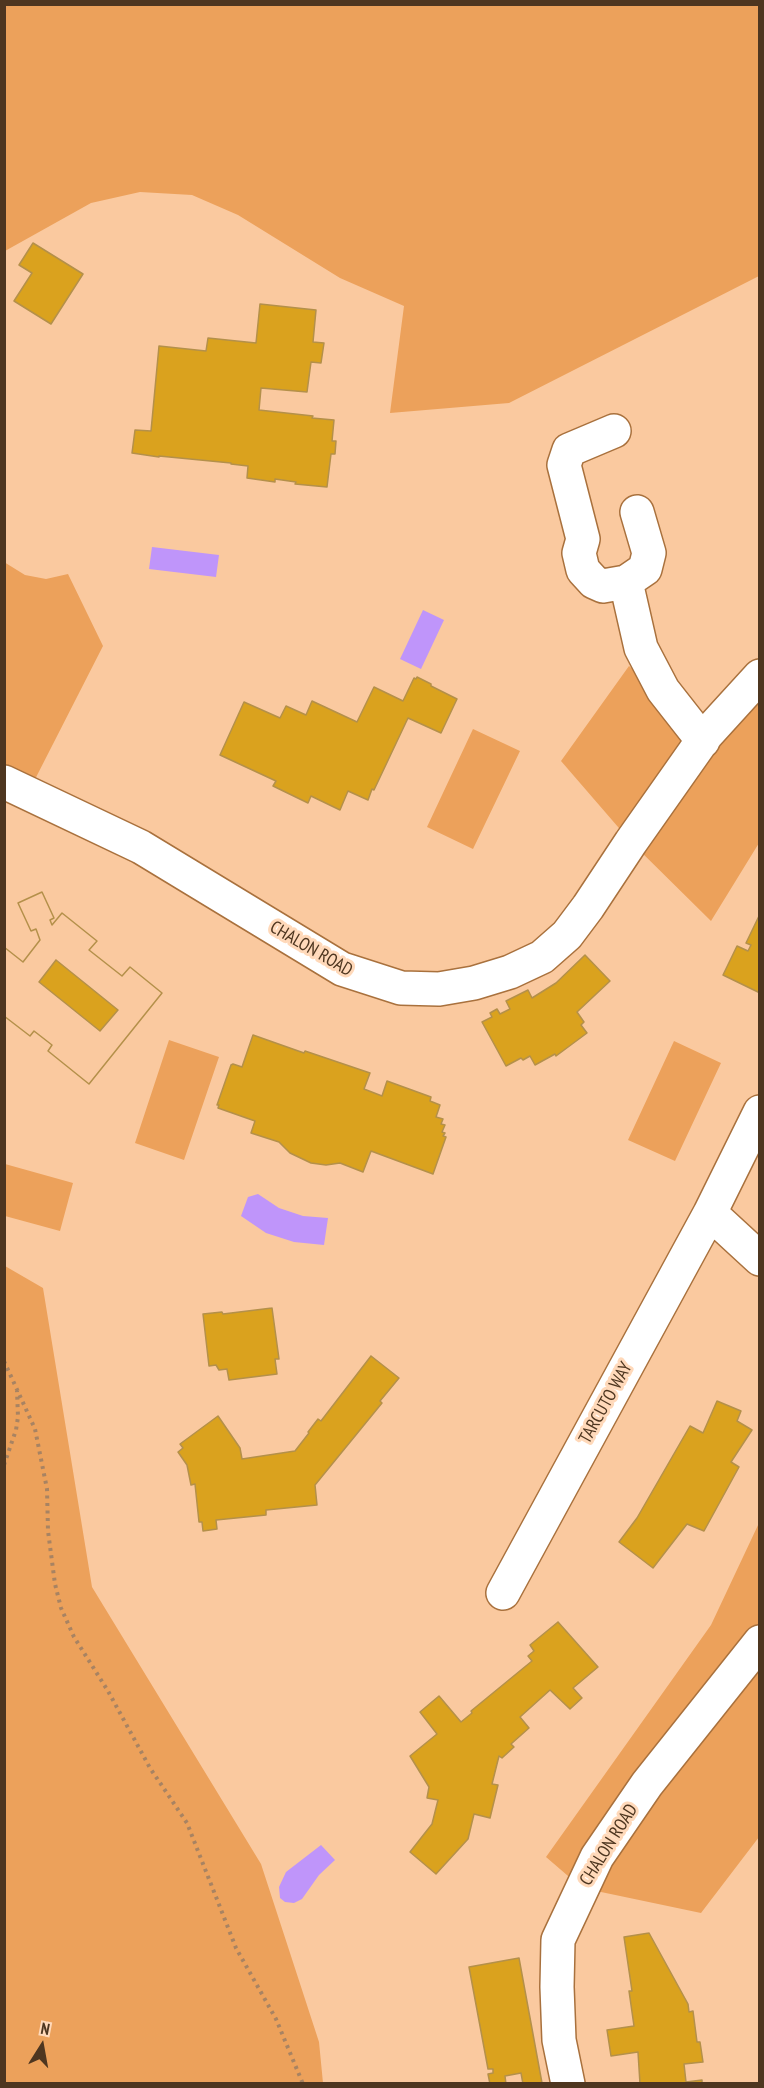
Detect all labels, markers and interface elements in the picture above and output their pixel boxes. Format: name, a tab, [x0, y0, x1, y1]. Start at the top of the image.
street label: CHALON ROAD	[266, 917, 356, 981]
street label: TARCUTO WAY	[575, 1359, 637, 1447]
street label: CHALON ROAD	[576, 1800, 642, 1890]
north arrow	[12, 2016, 72, 2076]
text: N	[39, 2018, 52, 2039]

